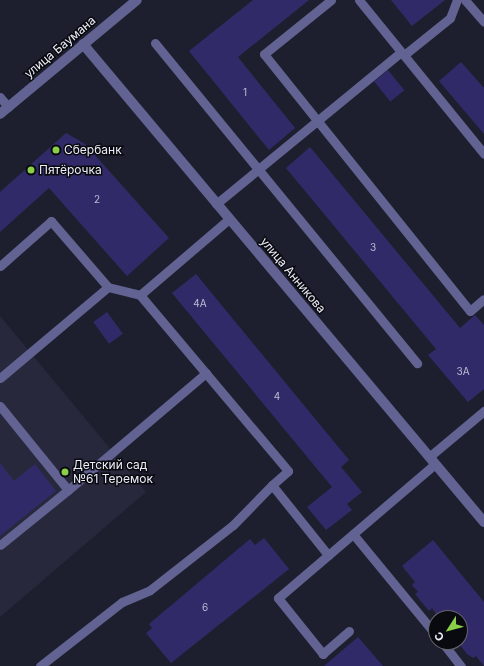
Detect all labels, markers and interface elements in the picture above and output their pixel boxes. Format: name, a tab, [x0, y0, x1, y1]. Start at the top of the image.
street label: улица Баумана	[22, 13, 98, 81]
house number: 1	[243, 87, 247, 99]
place label: Сбербанк	[64, 143, 122, 157]
marker: Сбербанк	[51, 145, 61, 155]
place label: Пятёрочка	[39, 163, 102, 177]
marker: Пятёрочка	[26, 165, 36, 175]
house number: 2	[94, 194, 100, 206]
street label: улица Анникова	[257, 234, 329, 316]
house number: 3	[370, 242, 376, 254]
house number: 4А	[193, 298, 207, 310]
house number: 3А	[456, 366, 470, 378]
house number: 4	[274, 391, 280, 403]
place label: Детский сад №61 Теремок	[73, 458, 153, 486]
marker: Детский сад №61 Теремок	[60, 467, 70, 477]
house number: 6	[202, 602, 208, 614]
north arrow	[428, 610, 468, 650]
text: С	[431, 629, 447, 644]

